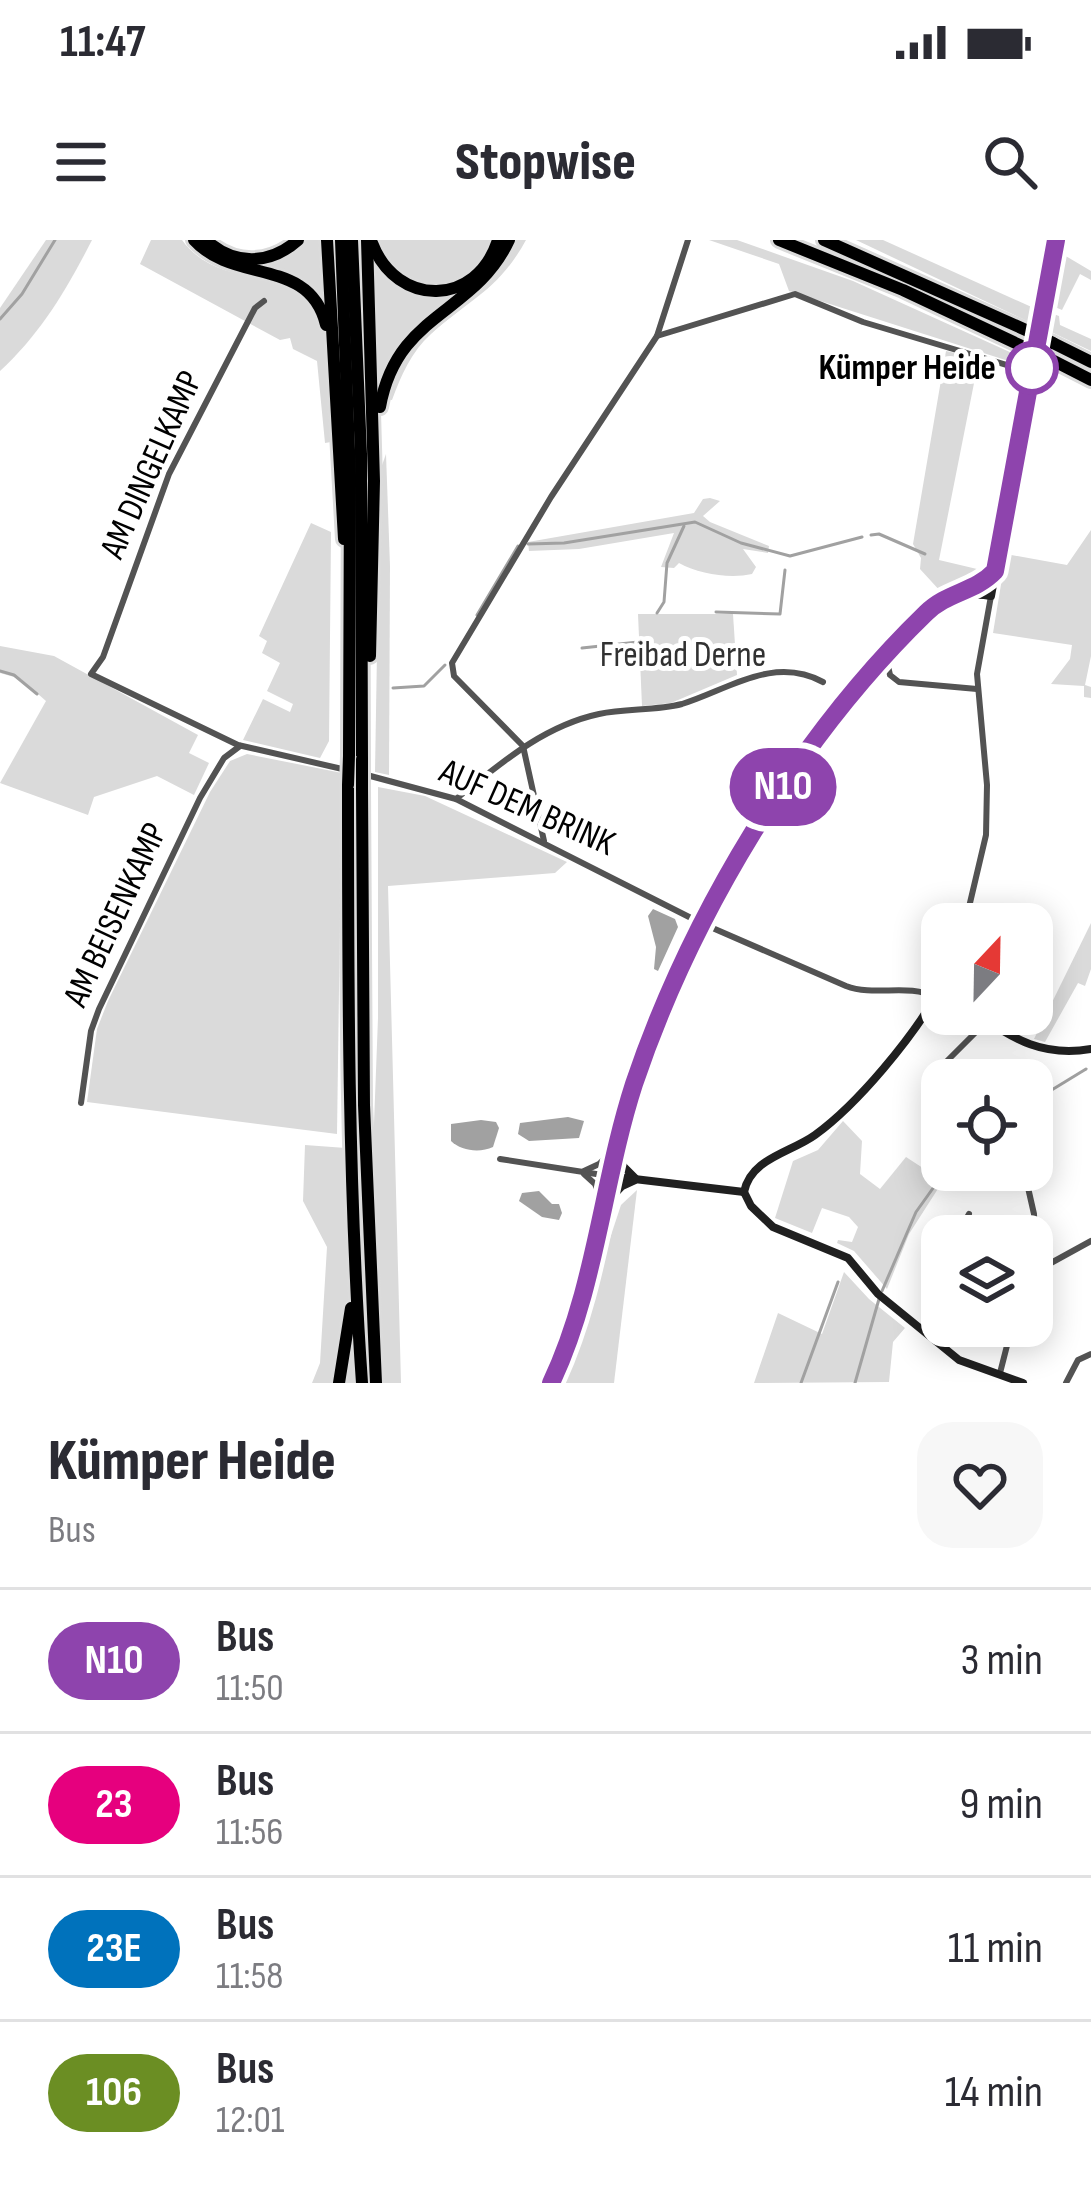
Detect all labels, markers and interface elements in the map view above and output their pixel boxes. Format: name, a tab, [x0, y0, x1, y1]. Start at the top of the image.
text: 11:47	[60, 15, 145, 70]
icon: menu	[48, 129, 114, 195]
icon: search	[977, 129, 1043, 195]
text: Stopwise	[455, 130, 636, 195]
marker: Kümper Heide	[1007, 343, 1057, 393]
place label: Kümper Heide	[819, 347, 996, 390]
street label: AM DINGELKAMP	[91, 365, 212, 566]
park label: Freibad Derne	[600, 634, 766, 677]
line badge: N10	[714, 748, 852, 826]
street label: AUF DEM BRINK	[432, 750, 622, 866]
text: N10	[754, 761, 812, 812]
street label: AM BEISENKAMP	[54, 816, 177, 1015]
north arrow	[921, 903, 1053, 1035]
map controls	[921, 903, 1053, 1347]
button: locate	[921, 1059, 1053, 1191]
button: layers	[921, 1215, 1053, 1347]
button: heart	[917, 1422, 1043, 1548]
text: Kümper Heide	[48, 1428, 336, 1496]
text: Bus	[48, 1507, 96, 1554]
text: Bus	[216, 1610, 274, 1665]
text: 3 min	[960, 1633, 1043, 1688]
text: N10	[85, 1635, 143, 1686]
text: 11:50	[216, 1665, 284, 1712]
text: Bus	[216, 1754, 274, 1809]
text: 9 min	[959, 1777, 1043, 1832]
text: 23	[95, 1779, 133, 1830]
text: 11:56	[216, 1809, 283, 1856]
text: Bus	[216, 1898, 274, 1953]
text: 11 min	[948, 1921, 1043, 1976]
text: 23E	[86, 1923, 142, 1974]
text: 11:58	[216, 1953, 283, 2000]
text: Bus	[216, 2042, 274, 2097]
text: 14 min	[945, 2065, 1043, 2120]
text: 106	[86, 2067, 142, 2118]
text: 12:01	[216, 2097, 285, 2144]

